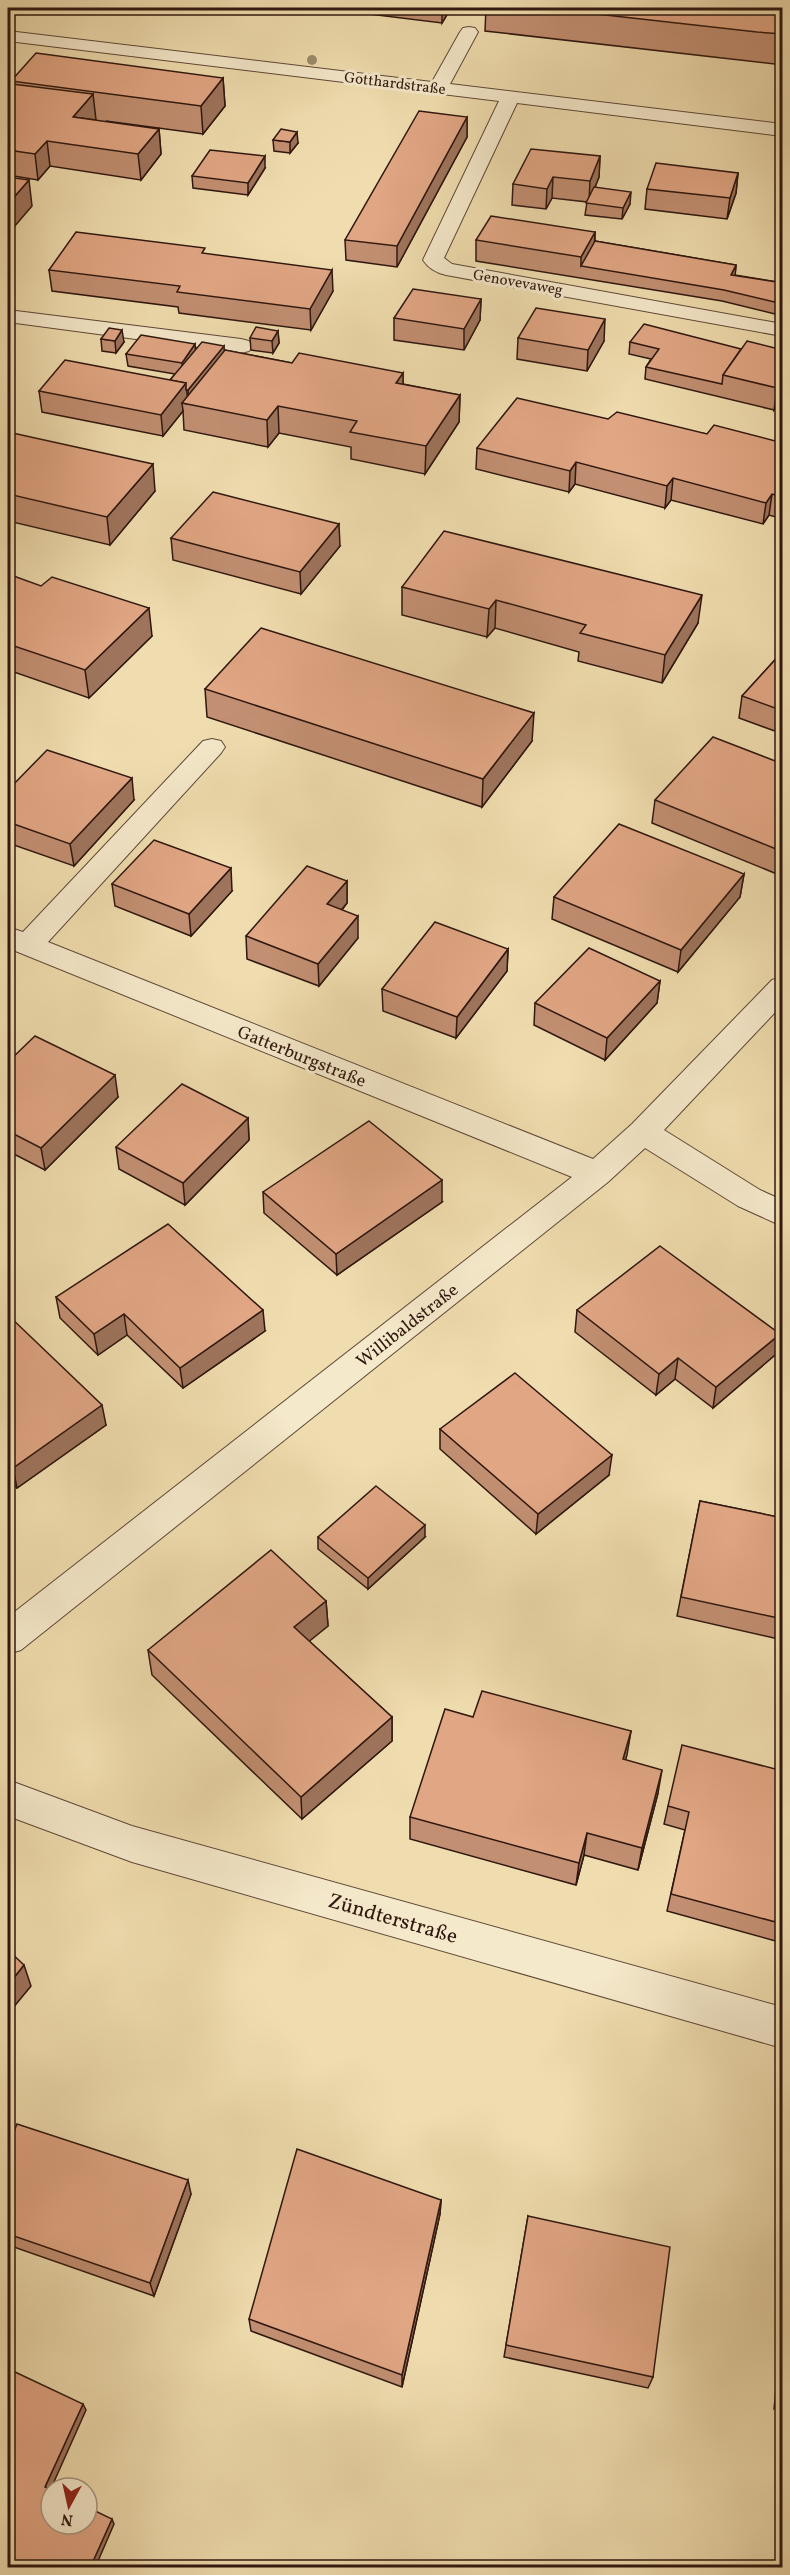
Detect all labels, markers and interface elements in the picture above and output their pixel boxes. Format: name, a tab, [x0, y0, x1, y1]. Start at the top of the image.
street label: Gotthardstraße	[343, 68, 447, 101]
street label: Genovevaweg	[471, 265, 565, 302]
street label: Gatterburgstraße	[233, 1020, 370, 1095]
street label: Willibaldstraße	[352, 1278, 464, 1374]
street label: Zündterstraße	[324, 1887, 461, 1952]
north arrow	[39, 2476, 99, 2536]
text: N	[60, 2507, 74, 2531]

